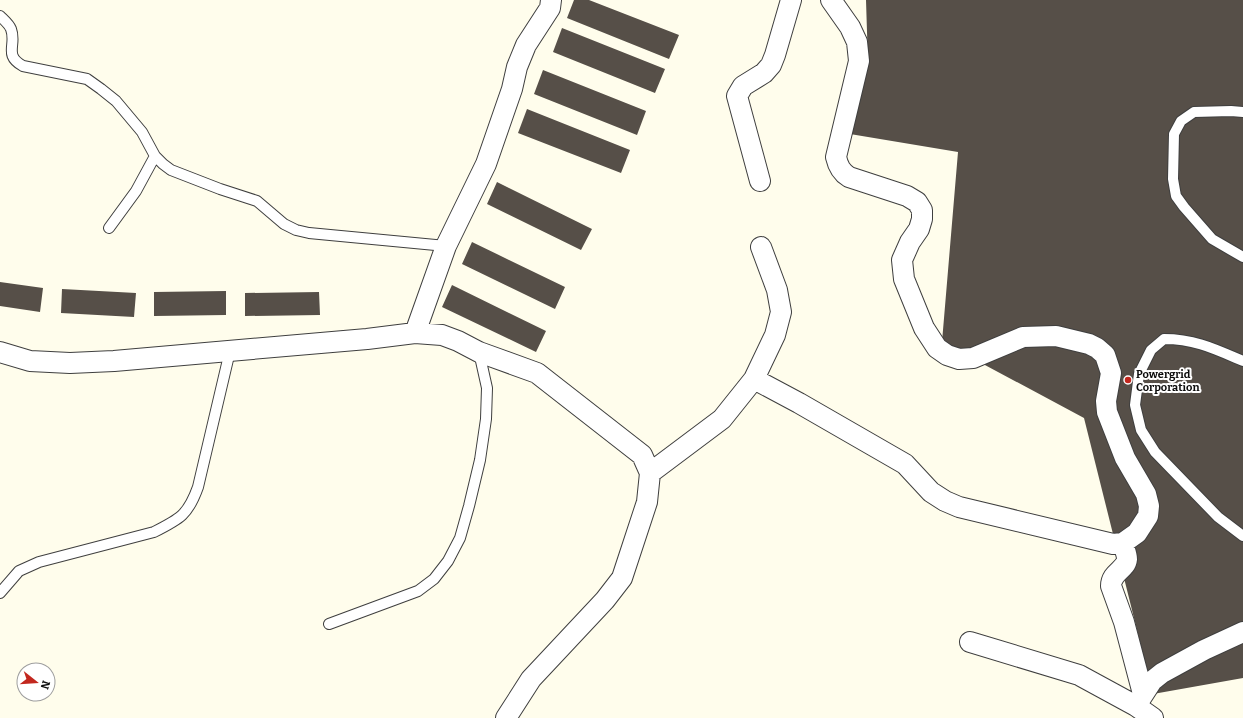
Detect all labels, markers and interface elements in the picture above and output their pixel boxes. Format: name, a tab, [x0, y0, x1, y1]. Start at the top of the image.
place label: Powergrid Corporation	[1136, 368, 1200, 394]
marker: Powergrid Corporation	[1123, 375, 1133, 385]
north arrow	[16, 662, 56, 702]
text: N	[37, 679, 53, 691]

